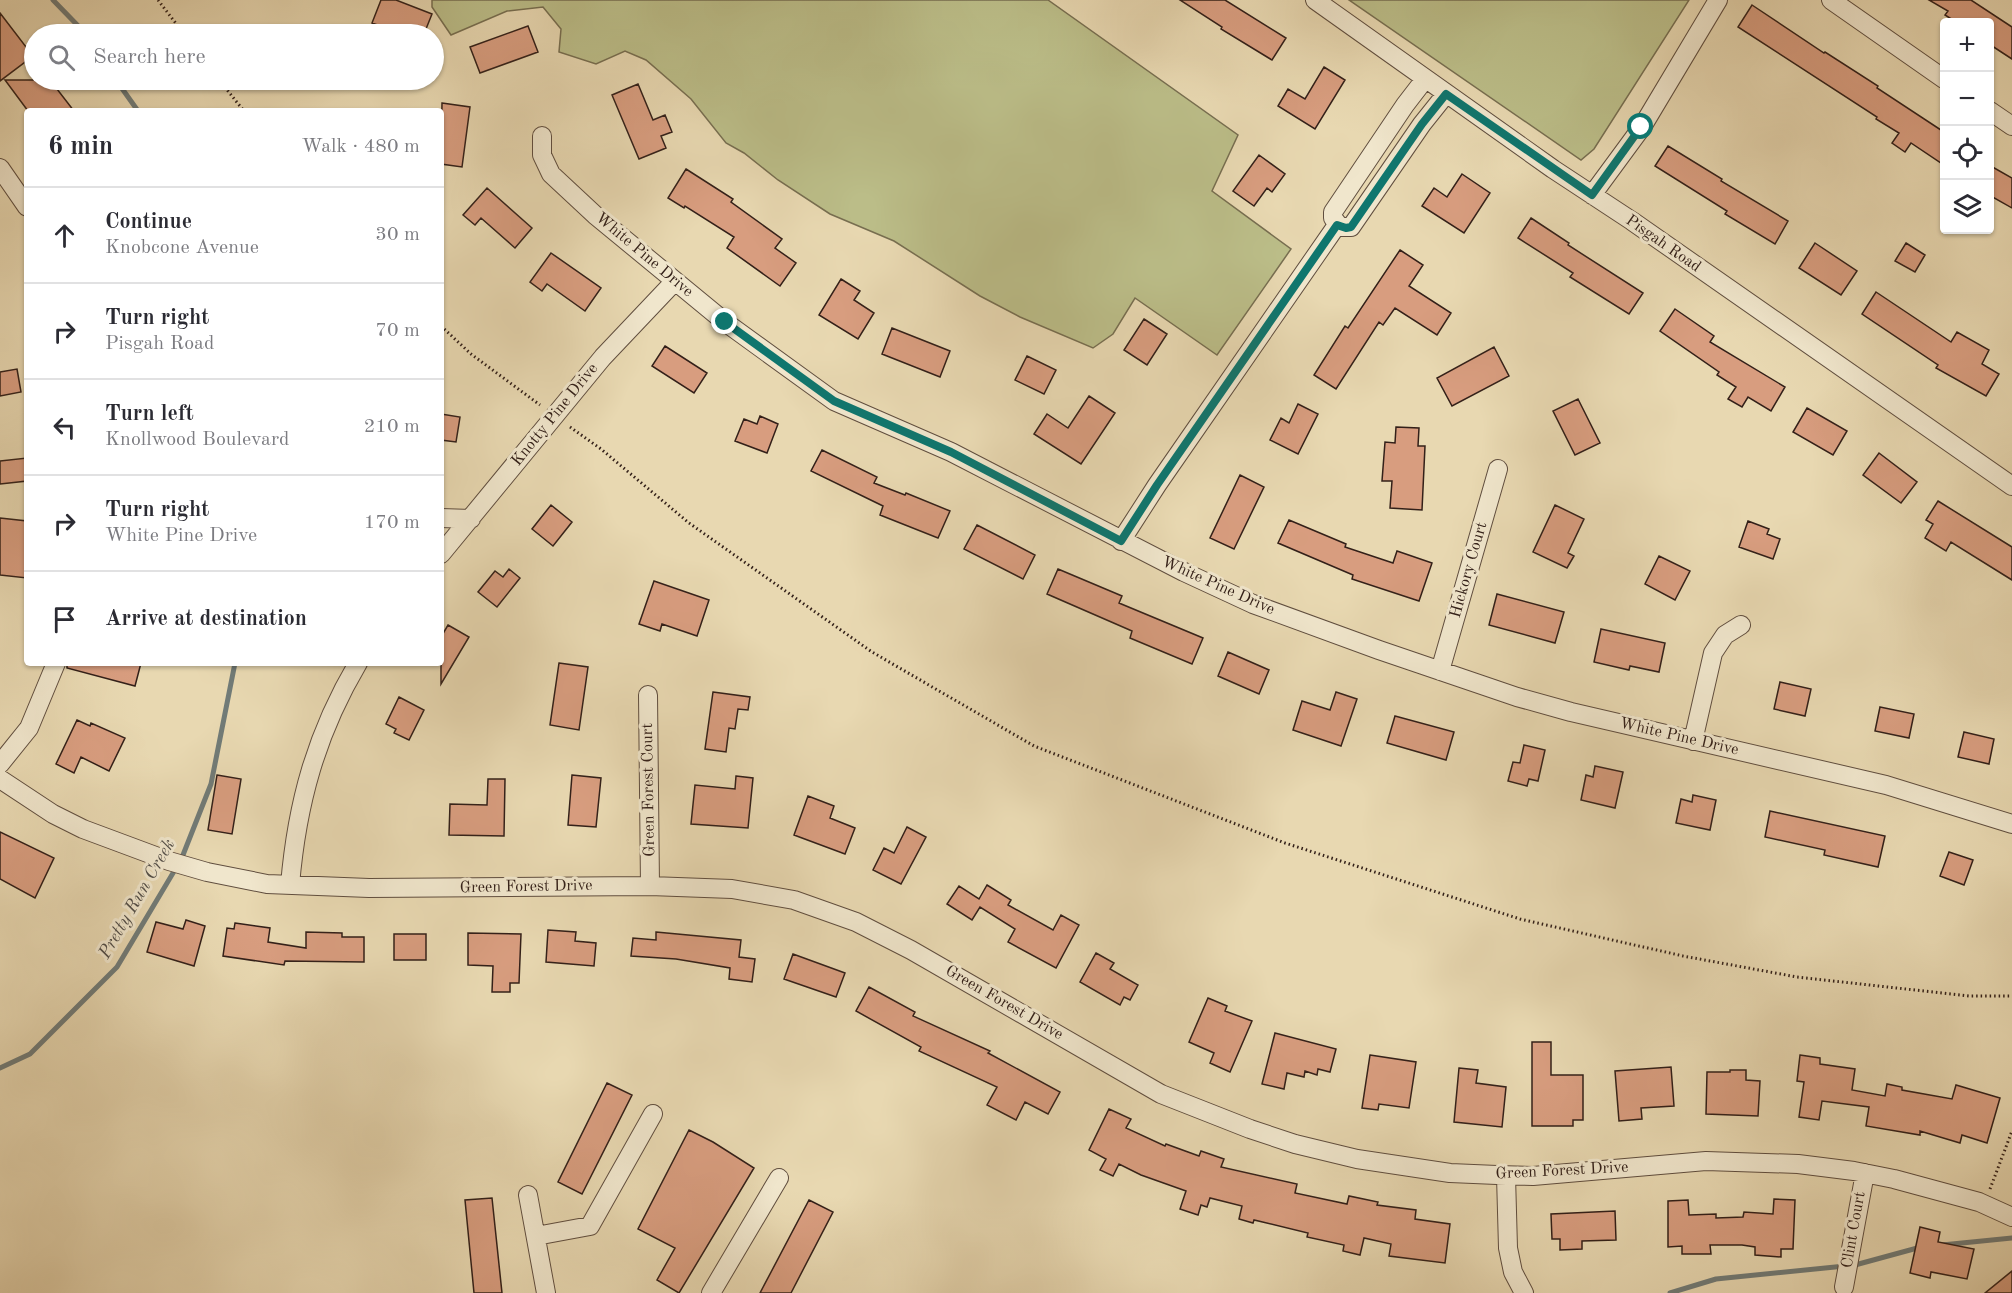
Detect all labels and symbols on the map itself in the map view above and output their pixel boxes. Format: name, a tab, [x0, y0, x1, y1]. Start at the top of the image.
route start	[1627, 113, 1653, 139]
street label: White Pine Drive	[592, 210, 696, 300]
street label: Pisgah Road	[1623, 212, 1703, 276]
route end	[711, 308, 737, 334]
street label: Knotty Pine Drive	[509, 361, 601, 469]
street label: Hickory Court	[1448, 520, 1490, 620]
street label: White Pine Drive	[1159, 554, 1277, 618]
street label: White Pine Drive	[1618, 716, 1740, 758]
street label: Green Forest Court	[640, 723, 658, 857]
water label: Pretty Run Creek	[95, 836, 179, 963]
street label: Green Forest Drive	[459, 878, 593, 896]
street label: Green Forest Drive	[942, 963, 1066, 1043]
street label: Green Forest Drive	[1495, 1160, 1629, 1182]
street label: Clint Court	[1839, 1190, 1869, 1270]

